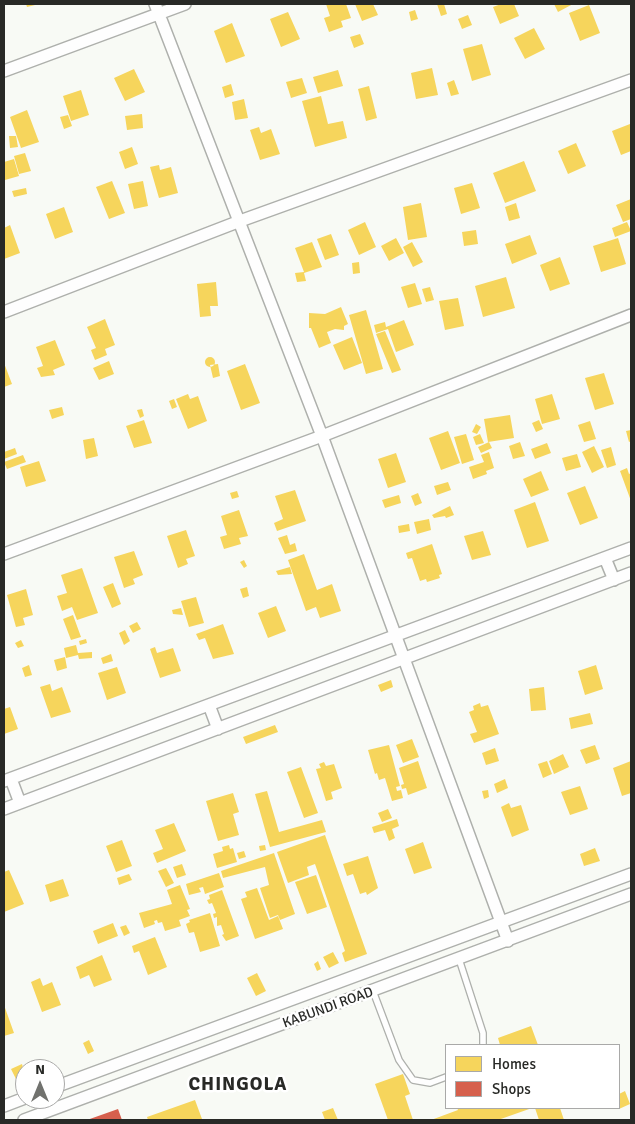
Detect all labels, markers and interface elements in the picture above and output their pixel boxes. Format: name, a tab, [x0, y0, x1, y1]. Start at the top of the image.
street label: KABUNDI ROAD	[280, 984, 376, 1032]
legend	[445, 1044, 620, 1109]
text: Homes	[492, 1055, 536, 1073]
north arrow	[15, 1059, 65, 1109]
text: N	[35, 1061, 45, 1078]
district label: CHINGOLA	[188, 1074, 288, 1096]
text: Shops	[492, 1080, 531, 1098]

